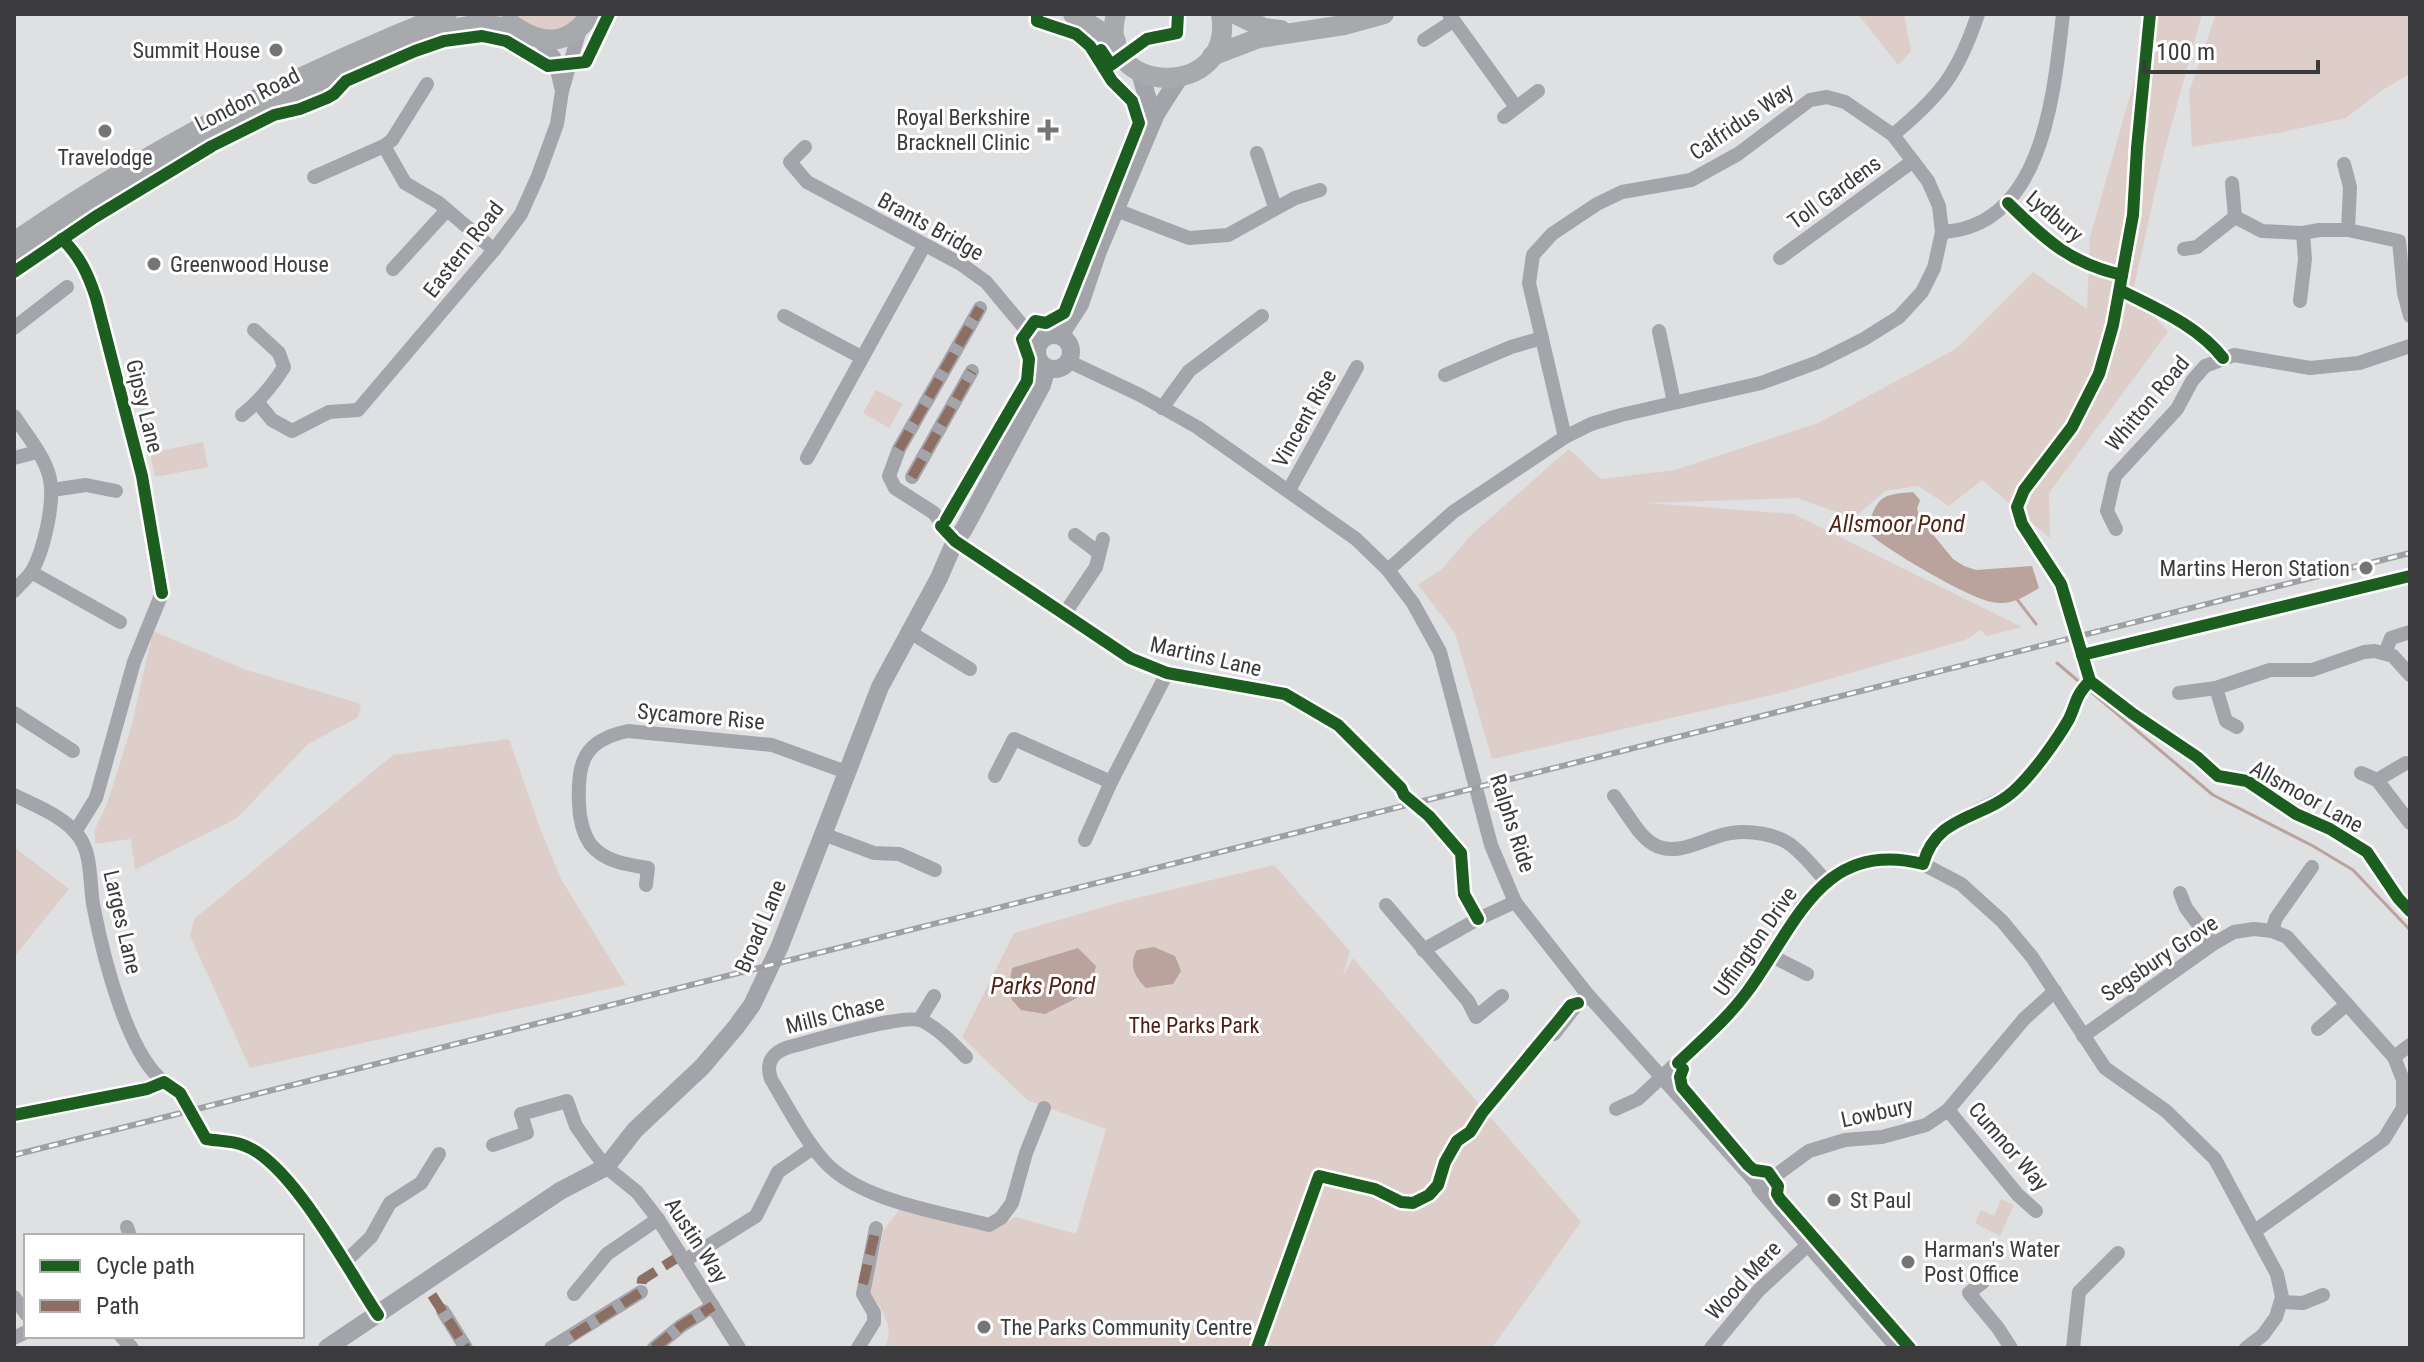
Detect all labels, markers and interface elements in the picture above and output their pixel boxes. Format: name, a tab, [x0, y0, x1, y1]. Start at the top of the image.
scale bar	[2144, 24, 2318, 74]
place label: Summit House	[133, 38, 260, 63]
text: 100 m	[2156, 38, 2215, 66]
marker: Summit House	[267, 41, 285, 59]
street label: London Road	[191, 62, 304, 136]
street label: Calfridus Way	[1685, 78, 1798, 165]
place label: Royal Berkshire Bracknell Clinic	[896, 105, 1030, 155]
marker: Royal Berkshire Bracknell Clinic	[1037, 119, 1059, 141]
marker: Travelodge	[96, 122, 114, 140]
place label: Travelodge	[57, 145, 153, 170]
street label: Toll Gardens	[1783, 150, 1886, 234]
street label: Lydbury	[2021, 185, 2088, 247]
street label: Brants Bridge	[874, 187, 988, 266]
street label: Eastern Road	[418, 196, 509, 302]
place label: Greenwood House	[170, 252, 329, 277]
marker: Greenwood House	[145, 255, 163, 273]
street label: Whitton Road	[2100, 351, 2194, 456]
street label: Gipsy Lane	[121, 357, 168, 455]
street label: Vincent Rise	[1267, 365, 1342, 471]
water label: Allsmoor Pond	[1828, 510, 1965, 538]
place label: Martins Heron Station	[2159, 556, 2350, 581]
marker: Martins Heron Station	[2357, 559, 2375, 577]
street label: Martins Lane	[1148, 632, 1264, 681]
street label: Sycamore Rise	[636, 698, 766, 735]
street label: Allsmoor Lane	[2246, 755, 2368, 838]
street label: Ralphs Ride	[1485, 771, 1540, 875]
street label: Larges Lane	[98, 868, 147, 976]
street label: Broad Lane	[730, 876, 791, 976]
street label: Uffington Drive	[1709, 882, 1802, 1001]
street label: Segsbury Grove	[2096, 910, 2222, 1007]
water label: Parks Pond	[991, 972, 1096, 1000]
street label: Mills Chase	[783, 990, 887, 1039]
park label: The Parks Park	[1129, 1013, 1260, 1038]
street label: Lowbury	[1839, 1093, 1916, 1132]
street label: Cumnor Way	[1963, 1097, 2054, 1196]
place label: St Paul	[1850, 1188, 1911, 1213]
marker: St Paul	[1825, 1191, 1843, 1209]
street label: Austin Way	[660, 1193, 733, 1288]
legend	[24, 1234, 304, 1338]
street label: Wood Mere	[1701, 1236, 1786, 1325]
place label: Harman's Water Post Office	[1924, 1237, 2060, 1287]
text: Cycle path	[96, 1252, 195, 1280]
marker: Harman's Water Post Office	[1899, 1253, 1917, 1271]
text: Path	[96, 1292, 139, 1320]
place label: The Parks Community Centre	[1000, 1315, 1252, 1340]
marker: The Parks Community Centre	[975, 1318, 993, 1336]

